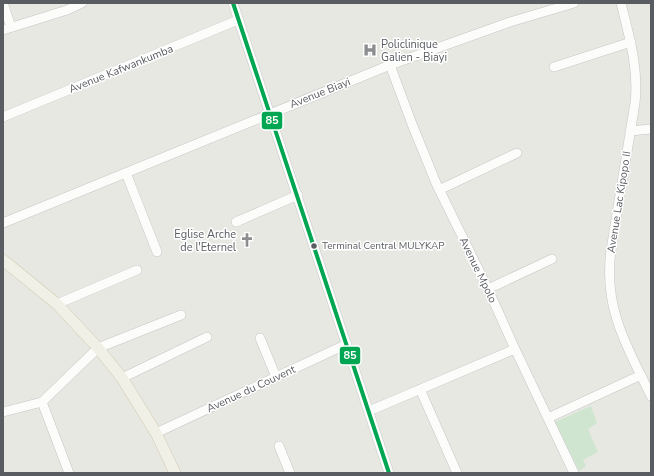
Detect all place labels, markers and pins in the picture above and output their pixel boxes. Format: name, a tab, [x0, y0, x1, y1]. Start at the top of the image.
place label: Policlinique Galien - Biayi	[381, 37, 447, 65]
hospital icon: Policlinique Galien - Biayi	[362, 42, 378, 58]
place label: Eglise Arche de l'Eternel	[174, 227, 237, 255]
church icon: Eglise Arche de l'Eternel	[239, 232, 255, 248]
place label: Terminal Central MULYKAP	[322, 239, 445, 253]
marker: Terminal Central MULYKAP	[309, 241, 319, 251]

